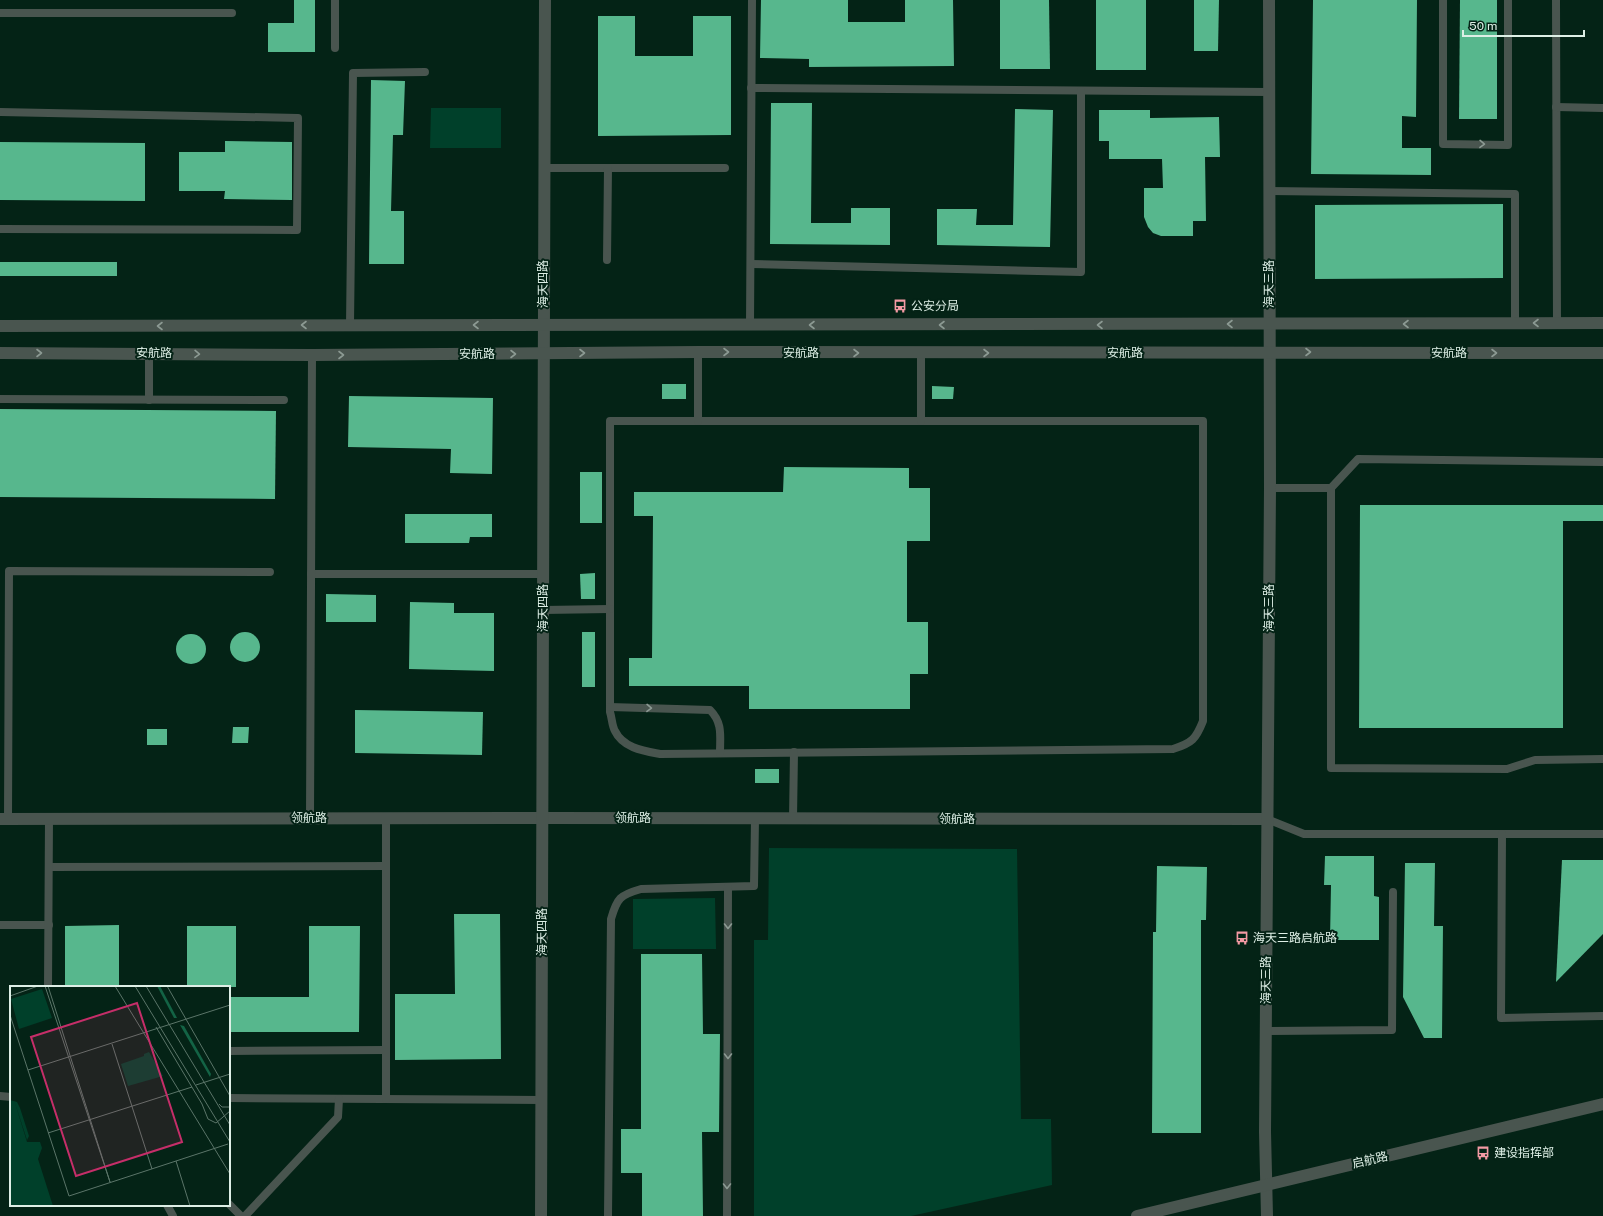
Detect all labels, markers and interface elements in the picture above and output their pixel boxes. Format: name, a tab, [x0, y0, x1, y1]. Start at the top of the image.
scale bar	[1463, 12, 1584, 38]
text: 50 m	[1469, 19, 1497, 33]
one-way arrow	[1479, 140, 1485, 148]
street label: 海天四路	[536, 260, 550, 308]
street label: 海天三路	[1262, 260, 1276, 308]
bus stop icon: 公安分局	[892, 298, 908, 314]
place label: 公安分局	[911, 299, 959, 313]
one-way arrow	[1533, 319, 1539, 327]
one-way arrow	[1227, 320, 1233, 328]
one-way arrow	[1403, 320, 1409, 328]
one-way arrow	[301, 321, 307, 329]
one-way arrow	[473, 321, 479, 329]
one-way arrow	[809, 321, 815, 329]
one-way arrow	[939, 321, 945, 329]
one-way arrow	[1097, 321, 1103, 329]
one-way arrow	[157, 322, 163, 330]
street label: 安航路	[136, 346, 172, 360]
street label: 安航路	[783, 346, 819, 360]
street label: 安航路	[1107, 346, 1143, 360]
street label: 安航路	[1431, 346, 1467, 360]
street label: 安航路	[459, 347, 495, 361]
one-way arrow	[723, 348, 729, 356]
one-way arrow	[1305, 348, 1311, 356]
one-way arrow	[36, 349, 42, 357]
one-way arrow	[579, 349, 585, 357]
one-way arrow	[853, 349, 859, 357]
one-way arrow	[983, 349, 989, 357]
one-way arrow	[1491, 349, 1497, 357]
one-way arrow	[194, 350, 200, 358]
one-way arrow	[510, 350, 516, 358]
one-way arrow	[338, 351, 344, 359]
street label: 海天四路	[536, 584, 550, 632]
street label: 海天三路	[1262, 584, 1276, 632]
one-way arrow	[646, 704, 652, 712]
street label: 领航路	[291, 811, 327, 825]
street label: 领航路	[615, 811, 651, 825]
street label: 领航路	[939, 812, 975, 826]
street label: 海天四路	[535, 908, 549, 956]
one-way arrow	[724, 923, 732, 929]
bus stop icon: 海天三路启航路	[1234, 930, 1250, 946]
place label: 海天三路启航路	[1253, 931, 1337, 945]
street label: 海天三路	[1259, 956, 1273, 1004]
inset map	[10, 986, 230, 1206]
one-way arrow	[724, 1053, 732, 1059]
bus stop icon: 建设指挥部	[1475, 1145, 1491, 1161]
place label: 建设指挥部	[1494, 1146, 1554, 1160]
street label: 启航路	[1351, 1149, 1389, 1171]
one-way arrow	[723, 1183, 731, 1189]

